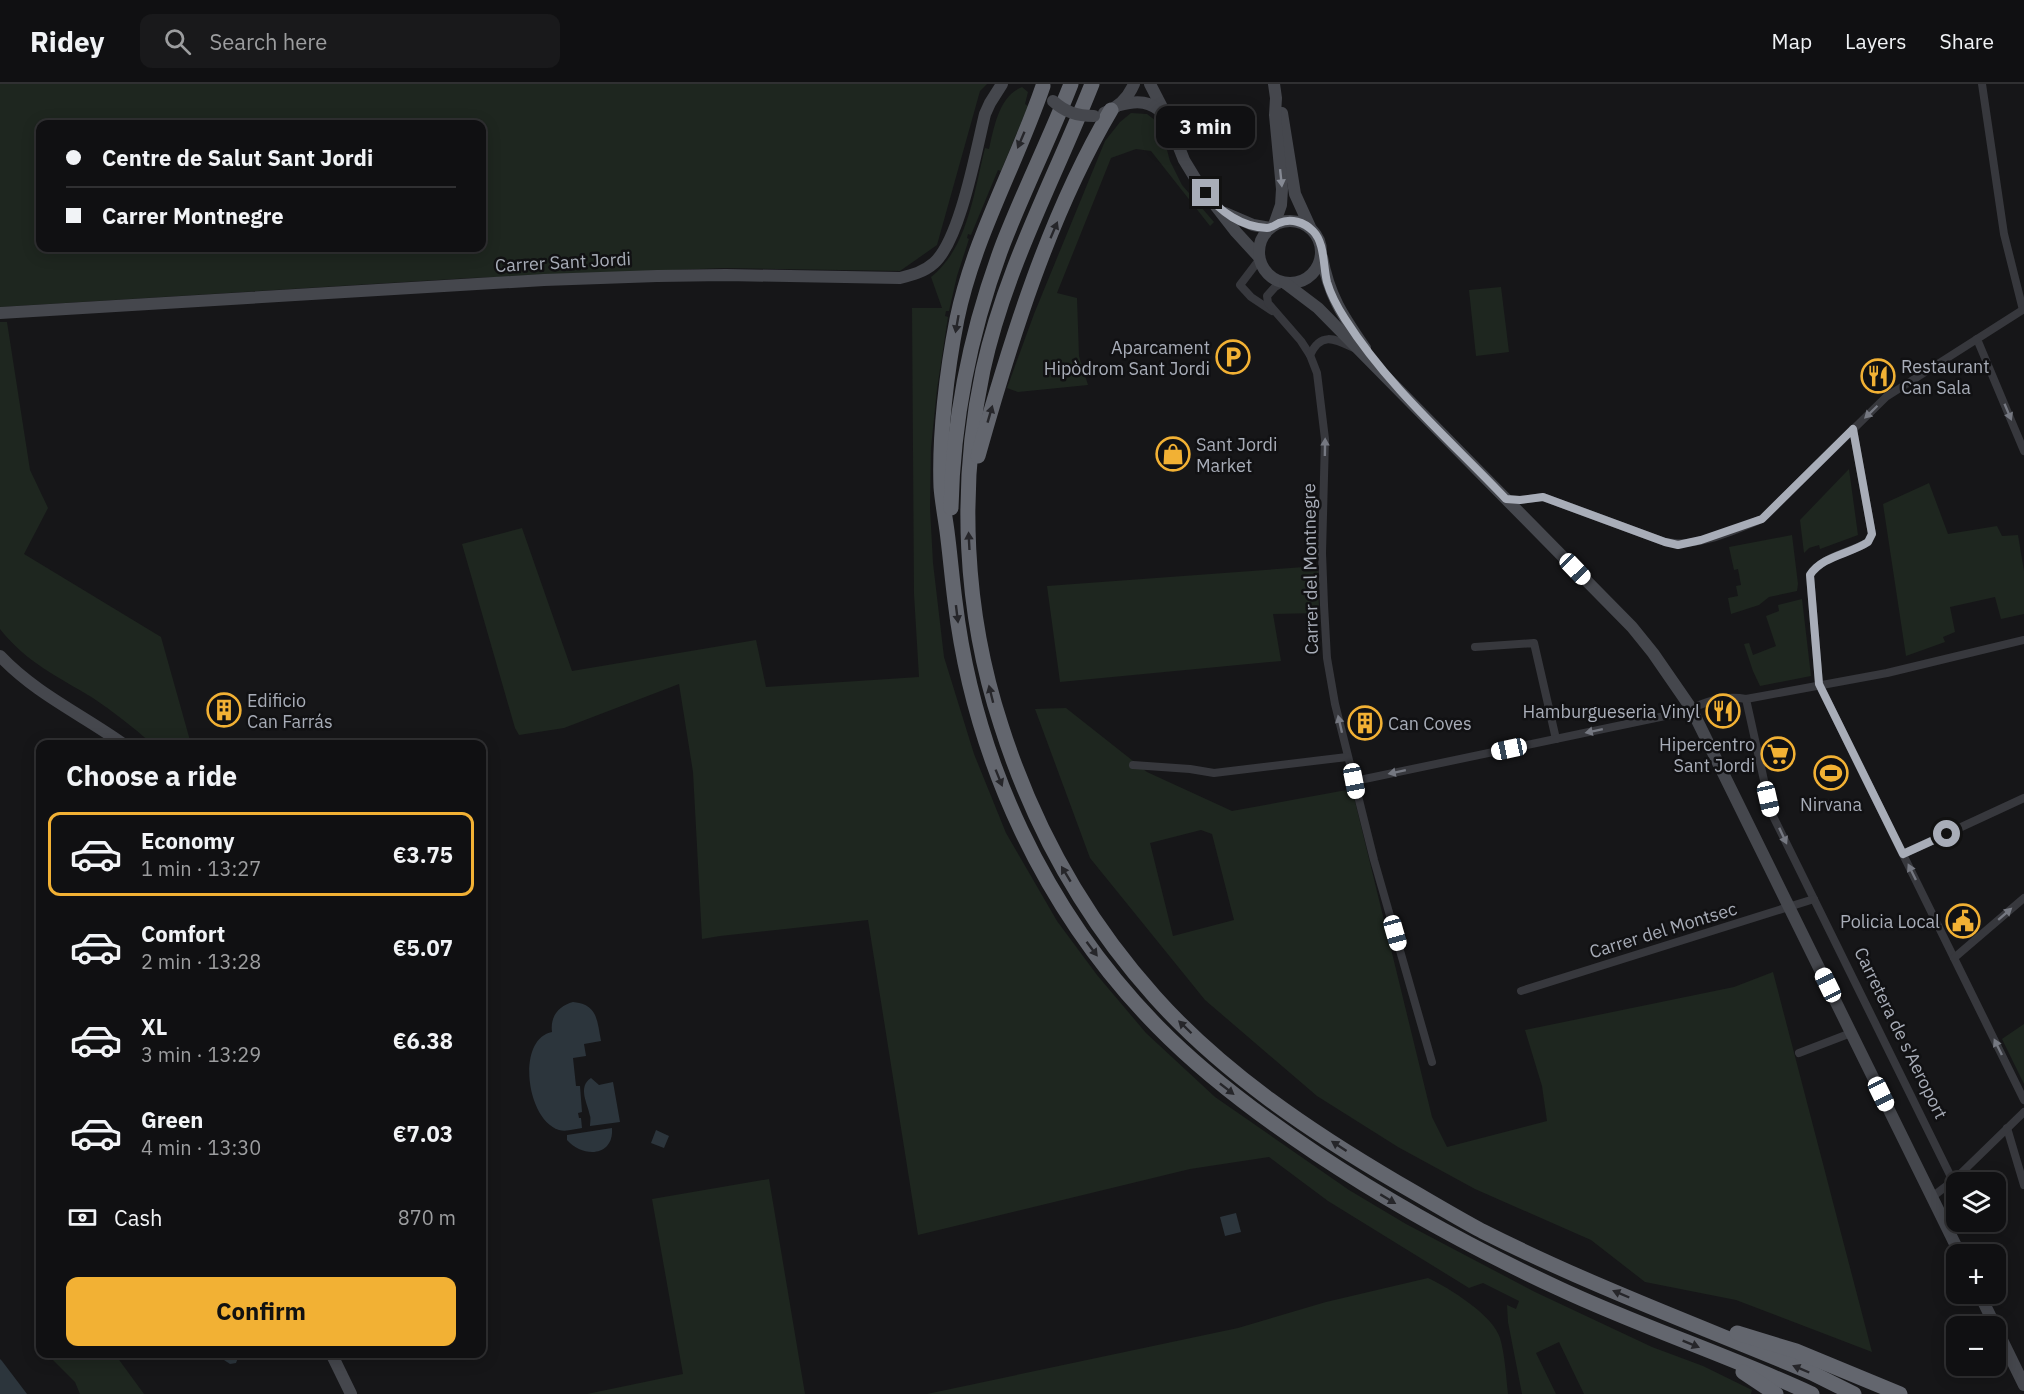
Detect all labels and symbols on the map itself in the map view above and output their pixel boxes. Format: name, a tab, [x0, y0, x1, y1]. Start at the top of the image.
callout: 3 min	[1156, 106, 1256, 148]
one-way arrow	[1017, 132, 1026, 149]
one-way arrow	[1276, 168, 1286, 187]
route end	[1192, 179, 1219, 206]
one-way arrow	[1049, 220, 1059, 238]
street label: Carrer Sant Jordi	[494, 247, 632, 277]
one-way arrow	[952, 314, 961, 333]
place label: Aparcament Hipòdrom Sant Jordi	[1044, 336, 1210, 380]
parking icon: Aparcament Hipòdrom Sant Jordi	[1215, 339, 1251, 375]
place label: Restaurant Can Sala	[1901, 355, 1990, 399]
restaurant icon: Restaurant Can Sala	[1860, 358, 1896, 394]
one-way arrow	[2004, 403, 2013, 421]
one-way arrow	[986, 405, 995, 423]
one-way arrow	[1864, 405, 1879, 418]
place label: Sant Jordi Market	[1196, 433, 1278, 477]
shop icon: Sant Jordi Market	[1155, 436, 1191, 472]
one-way arrow	[1320, 437, 1330, 456]
street label: Carrer del Montnegre	[1297, 483, 1323, 655]
one-way arrow	[964, 531, 973, 550]
car	[1556, 550, 1594, 588]
one-way arrow	[952, 604, 961, 623]
one-way arrow	[986, 685, 996, 703]
place label: Edificio Can Farrás	[247, 689, 333, 733]
building icon: Edificio Can Farrás	[206, 692, 242, 728]
restaurant icon: Hamburgueseria Vinyl	[1705, 693, 1741, 729]
place label: Hamburgueseria Vinyl	[1523, 700, 1700, 723]
building icon: Can Coves	[1347, 705, 1383, 741]
place label: Can Coves	[1388, 712, 1472, 735]
one-way arrow	[1334, 715, 1344, 734]
one-way arrow	[1584, 727, 1603, 736]
place label: Hipercentro Sant Jordi	[1659, 733, 1755, 777]
car	[1490, 736, 1528, 762]
supermarket icon: Hipercentro Sant Jordi	[1760, 736, 1796, 772]
sports icon: Nirvana	[1813, 755, 1849, 791]
car	[1342, 762, 1366, 800]
one-way arrow	[1387, 768, 1406, 777]
one-way arrow	[994, 770, 1004, 788]
car	[1755, 779, 1781, 819]
place label: Nirvana	[1800, 793, 1862, 816]
route start	[1933, 820, 1960, 847]
one-way arrow	[1778, 828, 1787, 845]
one-way arrow	[1907, 864, 1917, 881]
one-way arrow	[1061, 865, 1071, 882]
street label: Carrer del Montsec	[1586, 897, 1740, 963]
public building icon: Policia Local	[1945, 903, 1981, 939]
one-way arrow	[1997, 908, 2012, 921]
place label: Policia Local	[1840, 910, 1940, 933]
car	[1381, 913, 1409, 953]
one-way arrow	[1086, 941, 1098, 956]
street label: Carretera de s'Aeroport	[1849, 943, 1953, 1123]
car	[1812, 965, 1844, 1005]
one-way arrow	[1178, 1021, 1193, 1034]
one-way arrow	[1994, 1039, 2003, 1056]
car	[1865, 1074, 1897, 1114]
one-way arrow	[1219, 1083, 1235, 1096]
one-way arrow	[1331, 1141, 1347, 1152]
one-way arrow	[1380, 1193, 1396, 1204]
one-way arrow	[1612, 1289, 1630, 1299]
one-way arrow	[1682, 1339, 1700, 1349]
one-way arrow	[1792, 1364, 1810, 1374]

